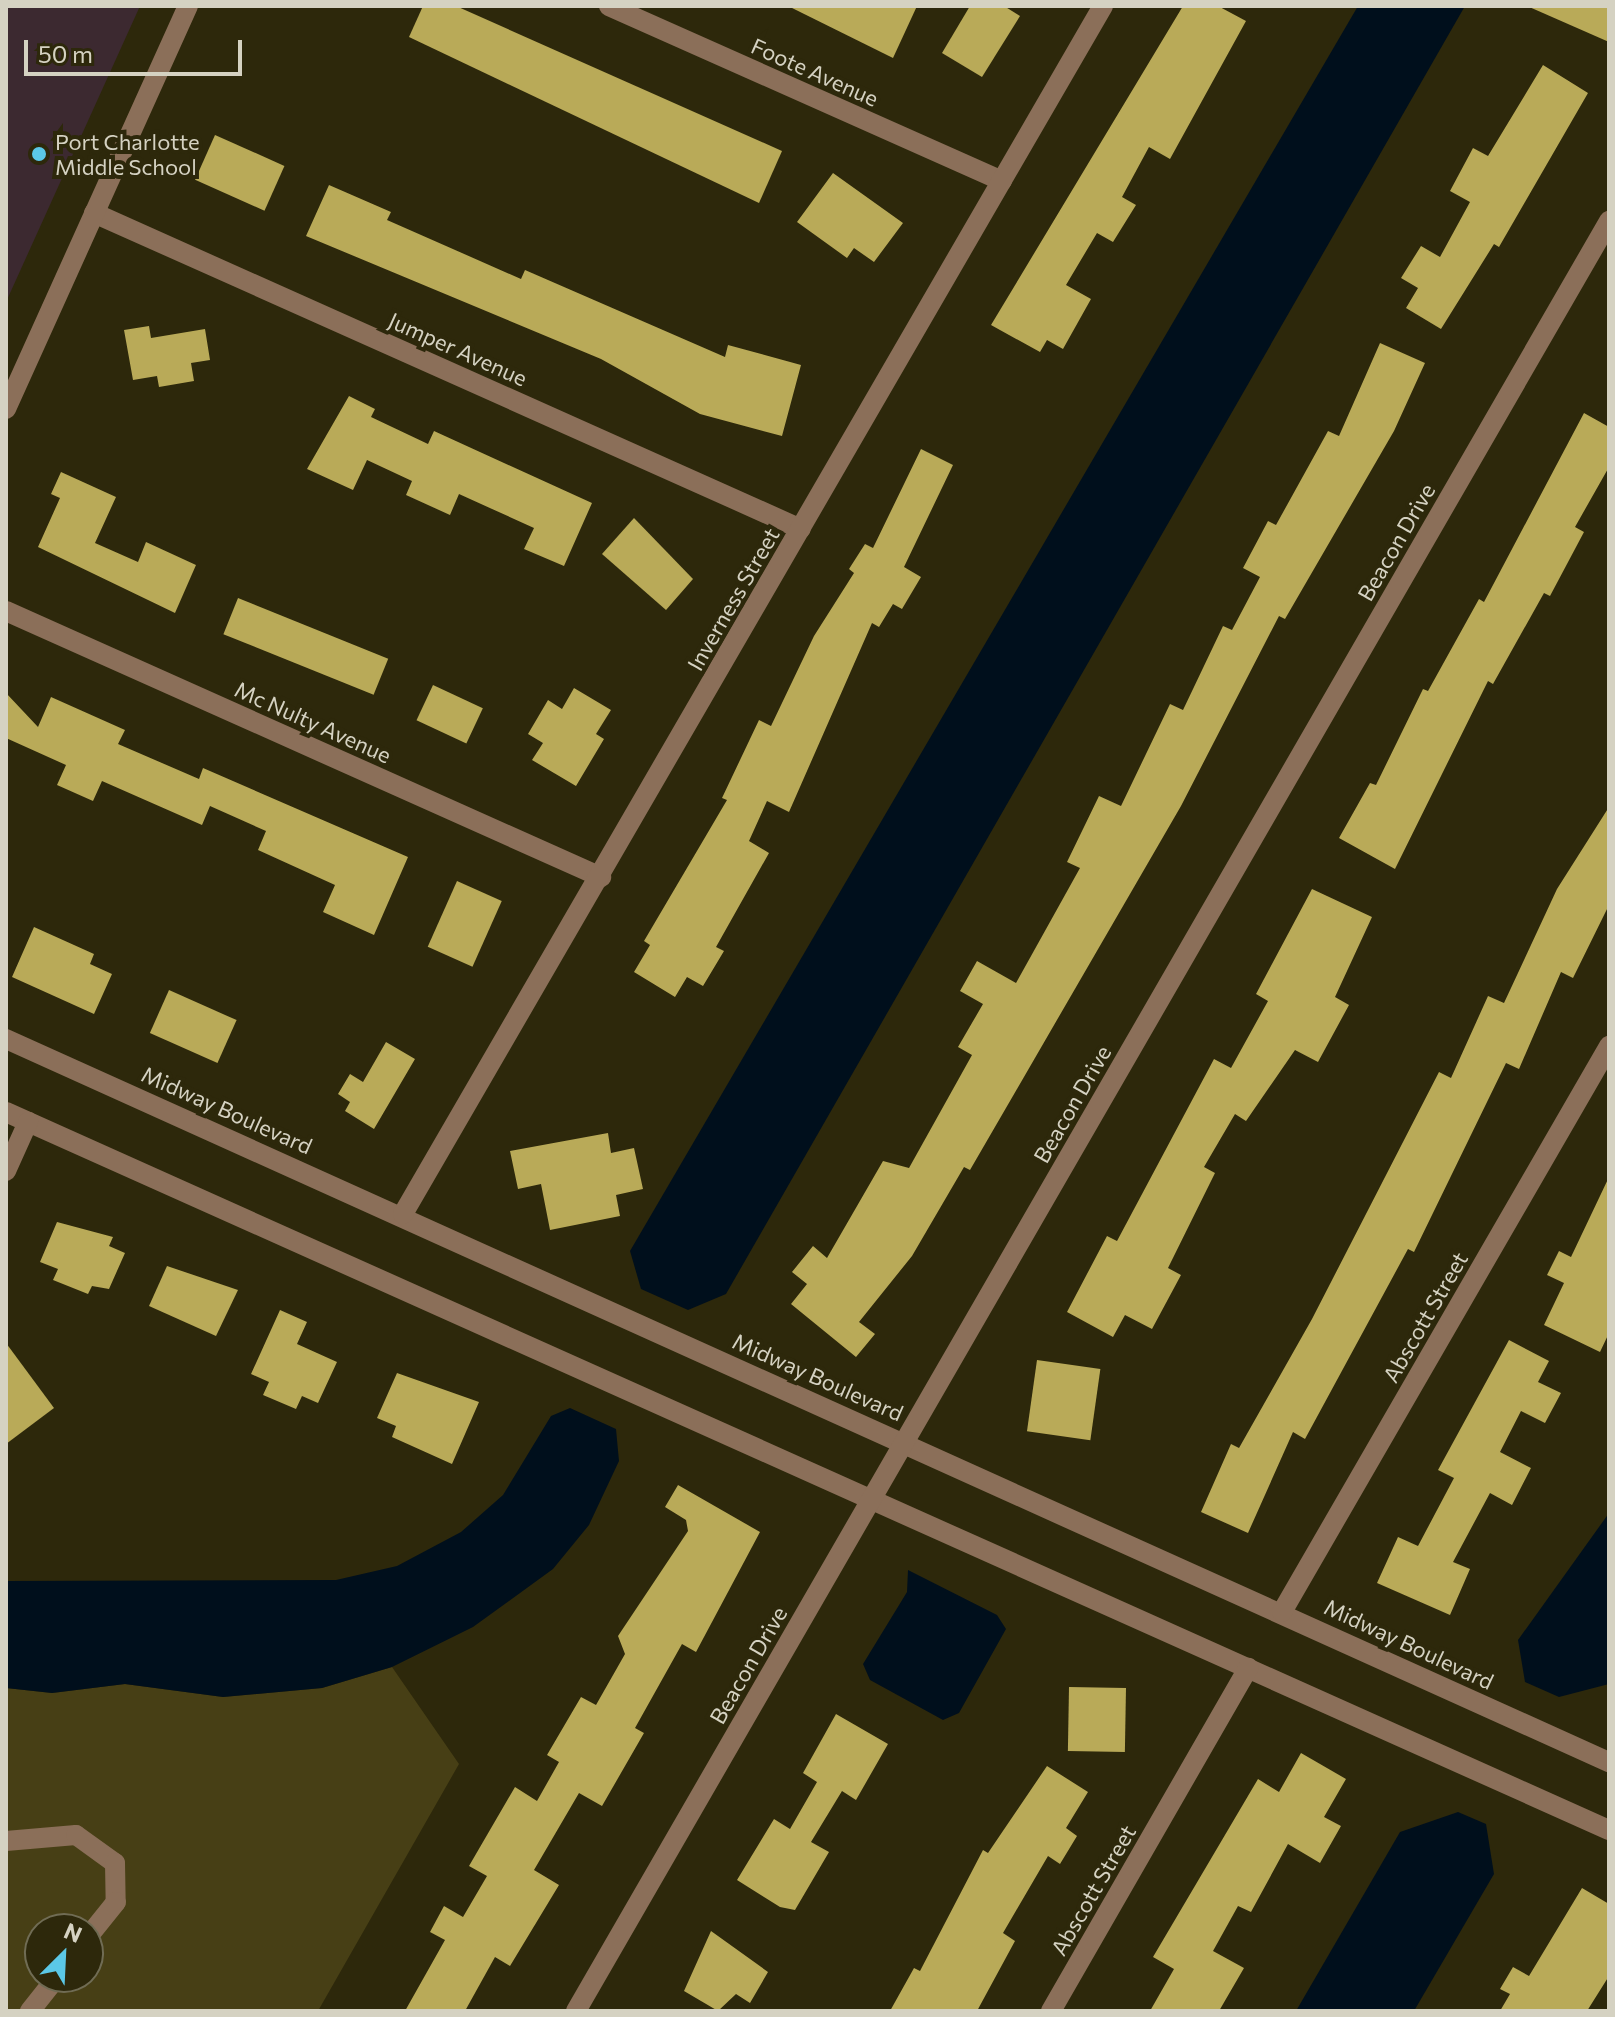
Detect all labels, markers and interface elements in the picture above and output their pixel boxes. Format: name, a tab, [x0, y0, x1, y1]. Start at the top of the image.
scale bar	[28, 24, 246, 74]
street label: Foote Avenue	[747, 32, 883, 112]
text: 50 m	[38, 39, 93, 68]
place label: Port Charlotte Middle School	[55, 128, 200, 180]
marker: Port Charlotte Middle School	[30, 145, 48, 163]
street label: Jumper Avenue	[385, 307, 531, 391]
street label: Beacon Drive	[1352, 479, 1440, 605]
street label: Inverness Street	[681, 523, 785, 675]
street label: Mc Nulty Avenue	[231, 676, 395, 768]
street label: Beacon Drive	[1028, 1041, 1116, 1167]
street label: Midway Boulevard	[138, 1061, 316, 1159]
street label: Abscott Street	[1377, 1247, 1473, 1387]
street label: Midway Boulevard	[729, 1328, 907, 1426]
street label: Midway Boulevard	[1320, 1593, 1498, 1695]
street label: Beacon Drive	[704, 1602, 792, 1728]
street label: Abscott Street	[1045, 1820, 1141, 1960]
north arrow	[24, 1913, 104, 1993]
text: N	[60, 1917, 86, 1948]

